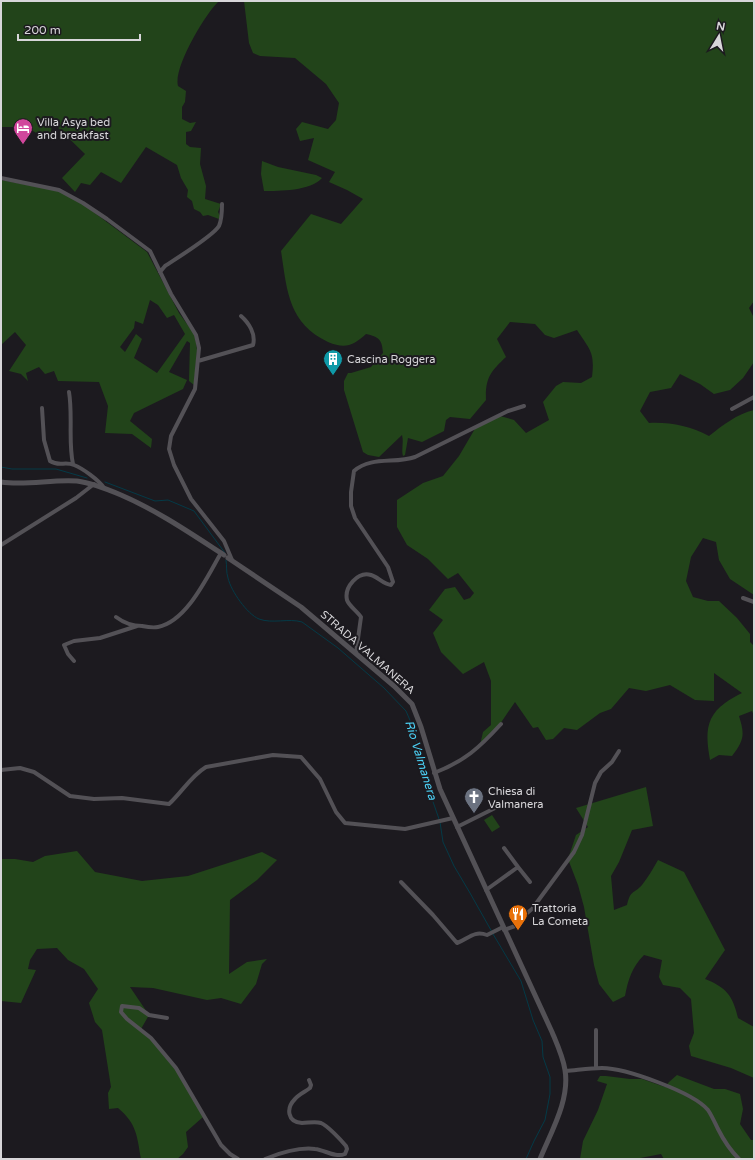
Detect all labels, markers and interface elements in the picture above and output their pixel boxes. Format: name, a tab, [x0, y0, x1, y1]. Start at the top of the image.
scale bar	[18, 16, 140, 42]
north arrow	[699, 16, 739, 56]
text: N	[715, 19, 726, 34]
text: 200 m	[24, 23, 61, 37]
place label: Villa Asya bed and breakfast	[37, 116, 110, 142]
hotel icon: Villa Asya bed and breakfast	[12, 117, 34, 145]
building icon: Cascina Roggera	[322, 348, 344, 376]
place label: Cascina Roggera	[347, 353, 435, 366]
street label: STRADA VALMANERA	[318, 608, 417, 697]
water label: Rio Valmanera	[402, 718, 440, 802]
place label: Chiesa di Valmanera	[488, 785, 544, 811]
church icon: Chiesa di Valmanera	[463, 786, 485, 814]
place label: Trattoria La Cometa	[532, 902, 588, 928]
restaurant icon: Trattoria La Cometa	[507, 903, 529, 931]

